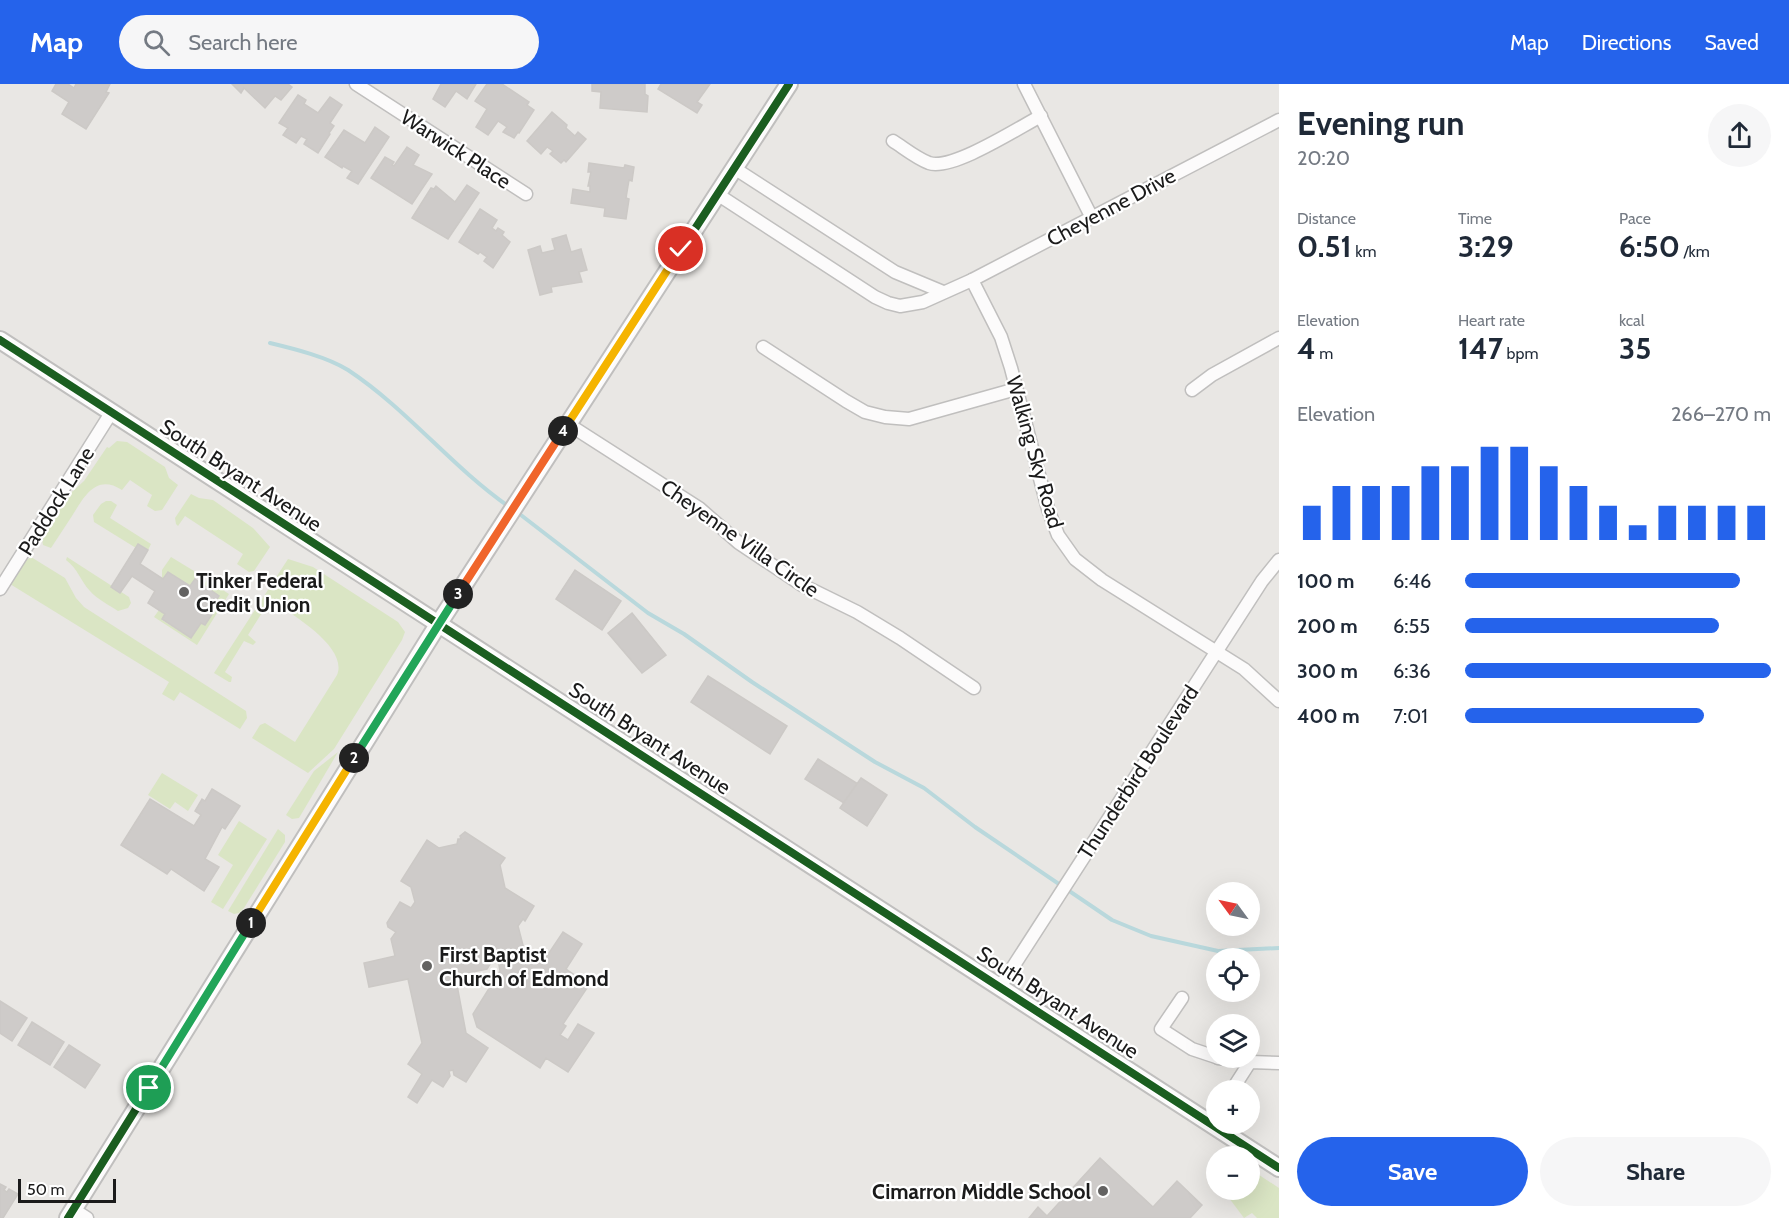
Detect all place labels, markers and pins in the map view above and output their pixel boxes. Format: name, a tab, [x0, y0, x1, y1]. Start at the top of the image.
pin	[655, 223, 706, 274]
pin: 4	[548, 416, 578, 446]
place label: Tinker Federal Credit Union	[196, 568, 323, 617]
pin: 3	[443, 579, 473, 609]
marker: Tinker Federal Credit Union	[177, 585, 191, 599]
pin: 2	[339, 743, 369, 773]
pin: 1	[236, 908, 266, 938]
place label: First Baptist Church of Edmond	[439, 942, 609, 991]
marker: First Baptist Church of Edmond	[420, 959, 434, 973]
pin	[123, 1062, 174, 1113]
place label: Cimarron Middle School	[872, 1179, 1091, 1204]
marker: Cimarron Middle School	[1096, 1184, 1110, 1198]

